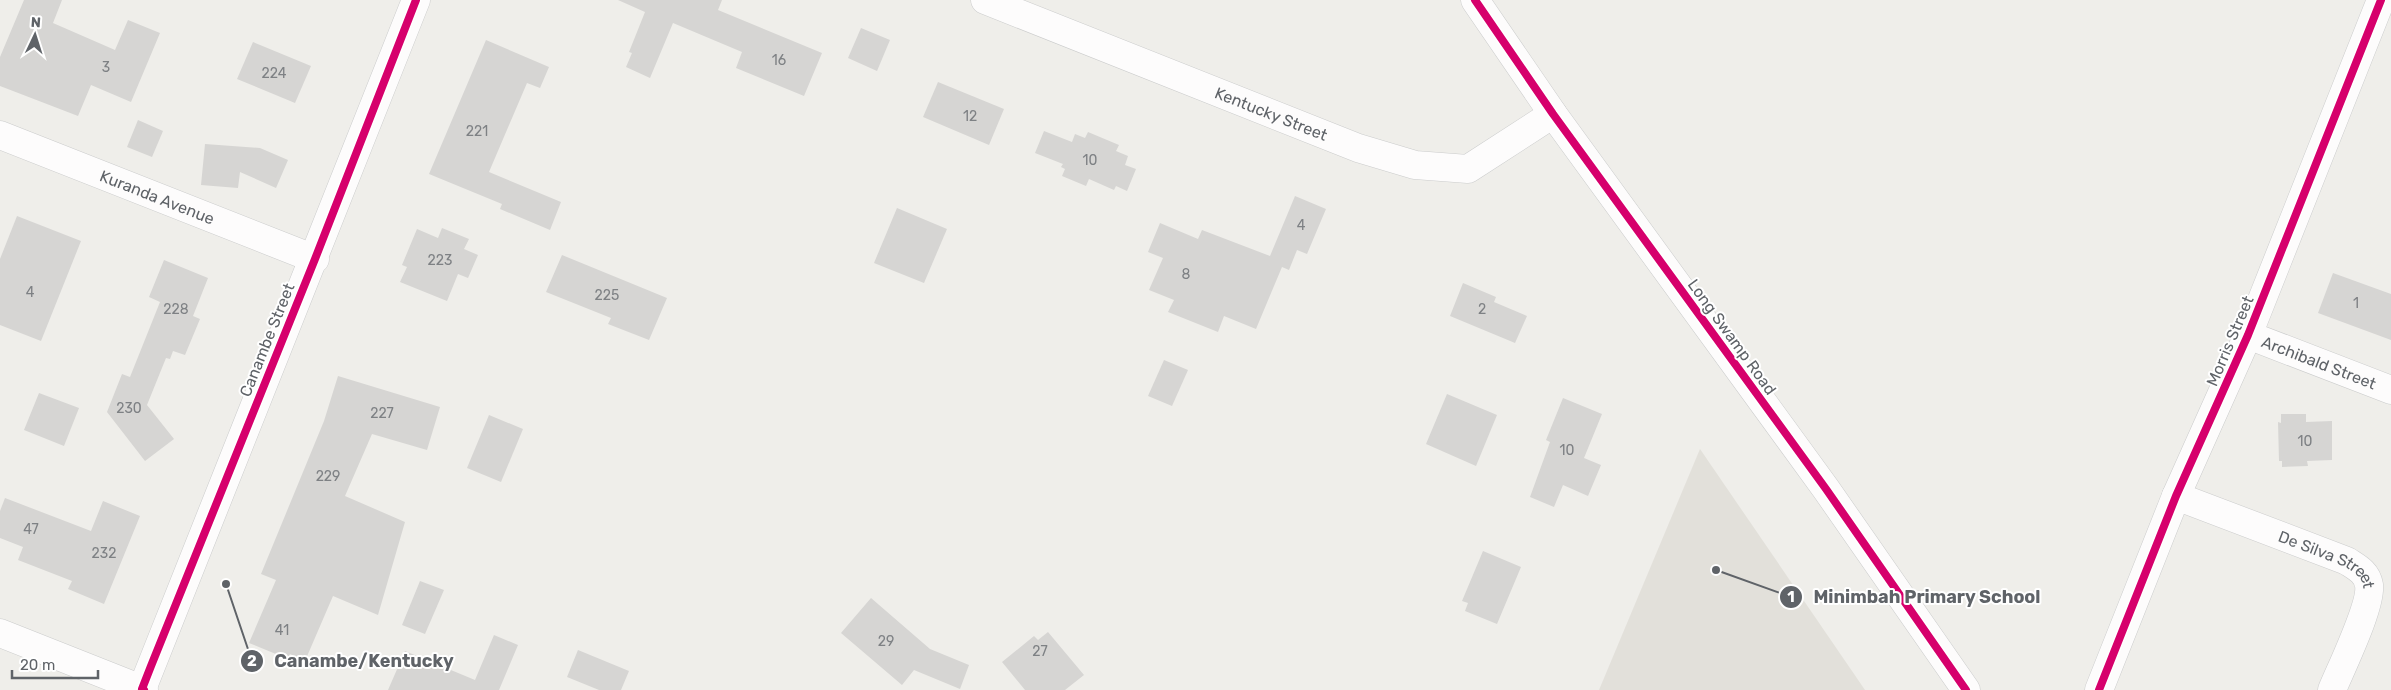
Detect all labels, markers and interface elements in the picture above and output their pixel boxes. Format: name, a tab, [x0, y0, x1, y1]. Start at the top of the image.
north arrow	[10, 10, 60, 60]
text: N	[30, 14, 41, 31]
house number: 16	[772, 52, 786, 69]
house number: 3	[102, 59, 110, 76]
house number: 224	[262, 65, 287, 82]
street label: Kentucky Street	[1212, 83, 1330, 144]
house number: 12	[963, 108, 977, 125]
house number: 221	[466, 123, 488, 140]
house number: 10	[1083, 152, 1098, 169]
street label: Kuranda Avenue	[97, 166, 217, 228]
house number: 4	[1297, 217, 1306, 234]
house number: 223	[428, 252, 452, 269]
house number: 8	[1182, 266, 1191, 283]
street label: Long Swamp Road	[1684, 276, 1780, 398]
street label: Canambe Street	[236, 280, 298, 400]
house number: 4	[26, 284, 35, 301]
house number: 225	[595, 287, 619, 304]
street label: Morris Street	[2202, 293, 2258, 389]
house number: 1	[2353, 295, 2359, 312]
house number: 228	[163, 301, 189, 318]
house number: 2	[1478, 301, 1486, 318]
street label: Archibald Street	[2259, 332, 2379, 393]
house number: 230	[116, 400, 142, 417]
house number: 227	[370, 405, 394, 422]
house number: 10	[2298, 433, 2313, 450]
house number: 10	[1560, 442, 1575, 459]
house number: 229	[316, 468, 340, 485]
house number: 47	[23, 521, 39, 538]
street label: De Silva Street	[2276, 526, 2379, 589]
house number: 232	[92, 545, 116, 562]
callout: Minimbah Primary School	[1778, 580, 2051, 613]
text: Minimbah Primary School	[1813, 586, 2041, 608]
text: 1	[1787, 588, 1795, 606]
house number: 41	[275, 622, 289, 639]
house number: 29	[878, 633, 894, 650]
house number: 27	[1032, 643, 1048, 660]
callout: Canambe/Kentucky	[239, 644, 464, 677]
scale bar	[12, 648, 99, 680]
text: Canambe/Kentucky	[274, 650, 454, 672]
text: 2	[247, 652, 257, 670]
text: 20 m	[20, 656, 55, 674]

